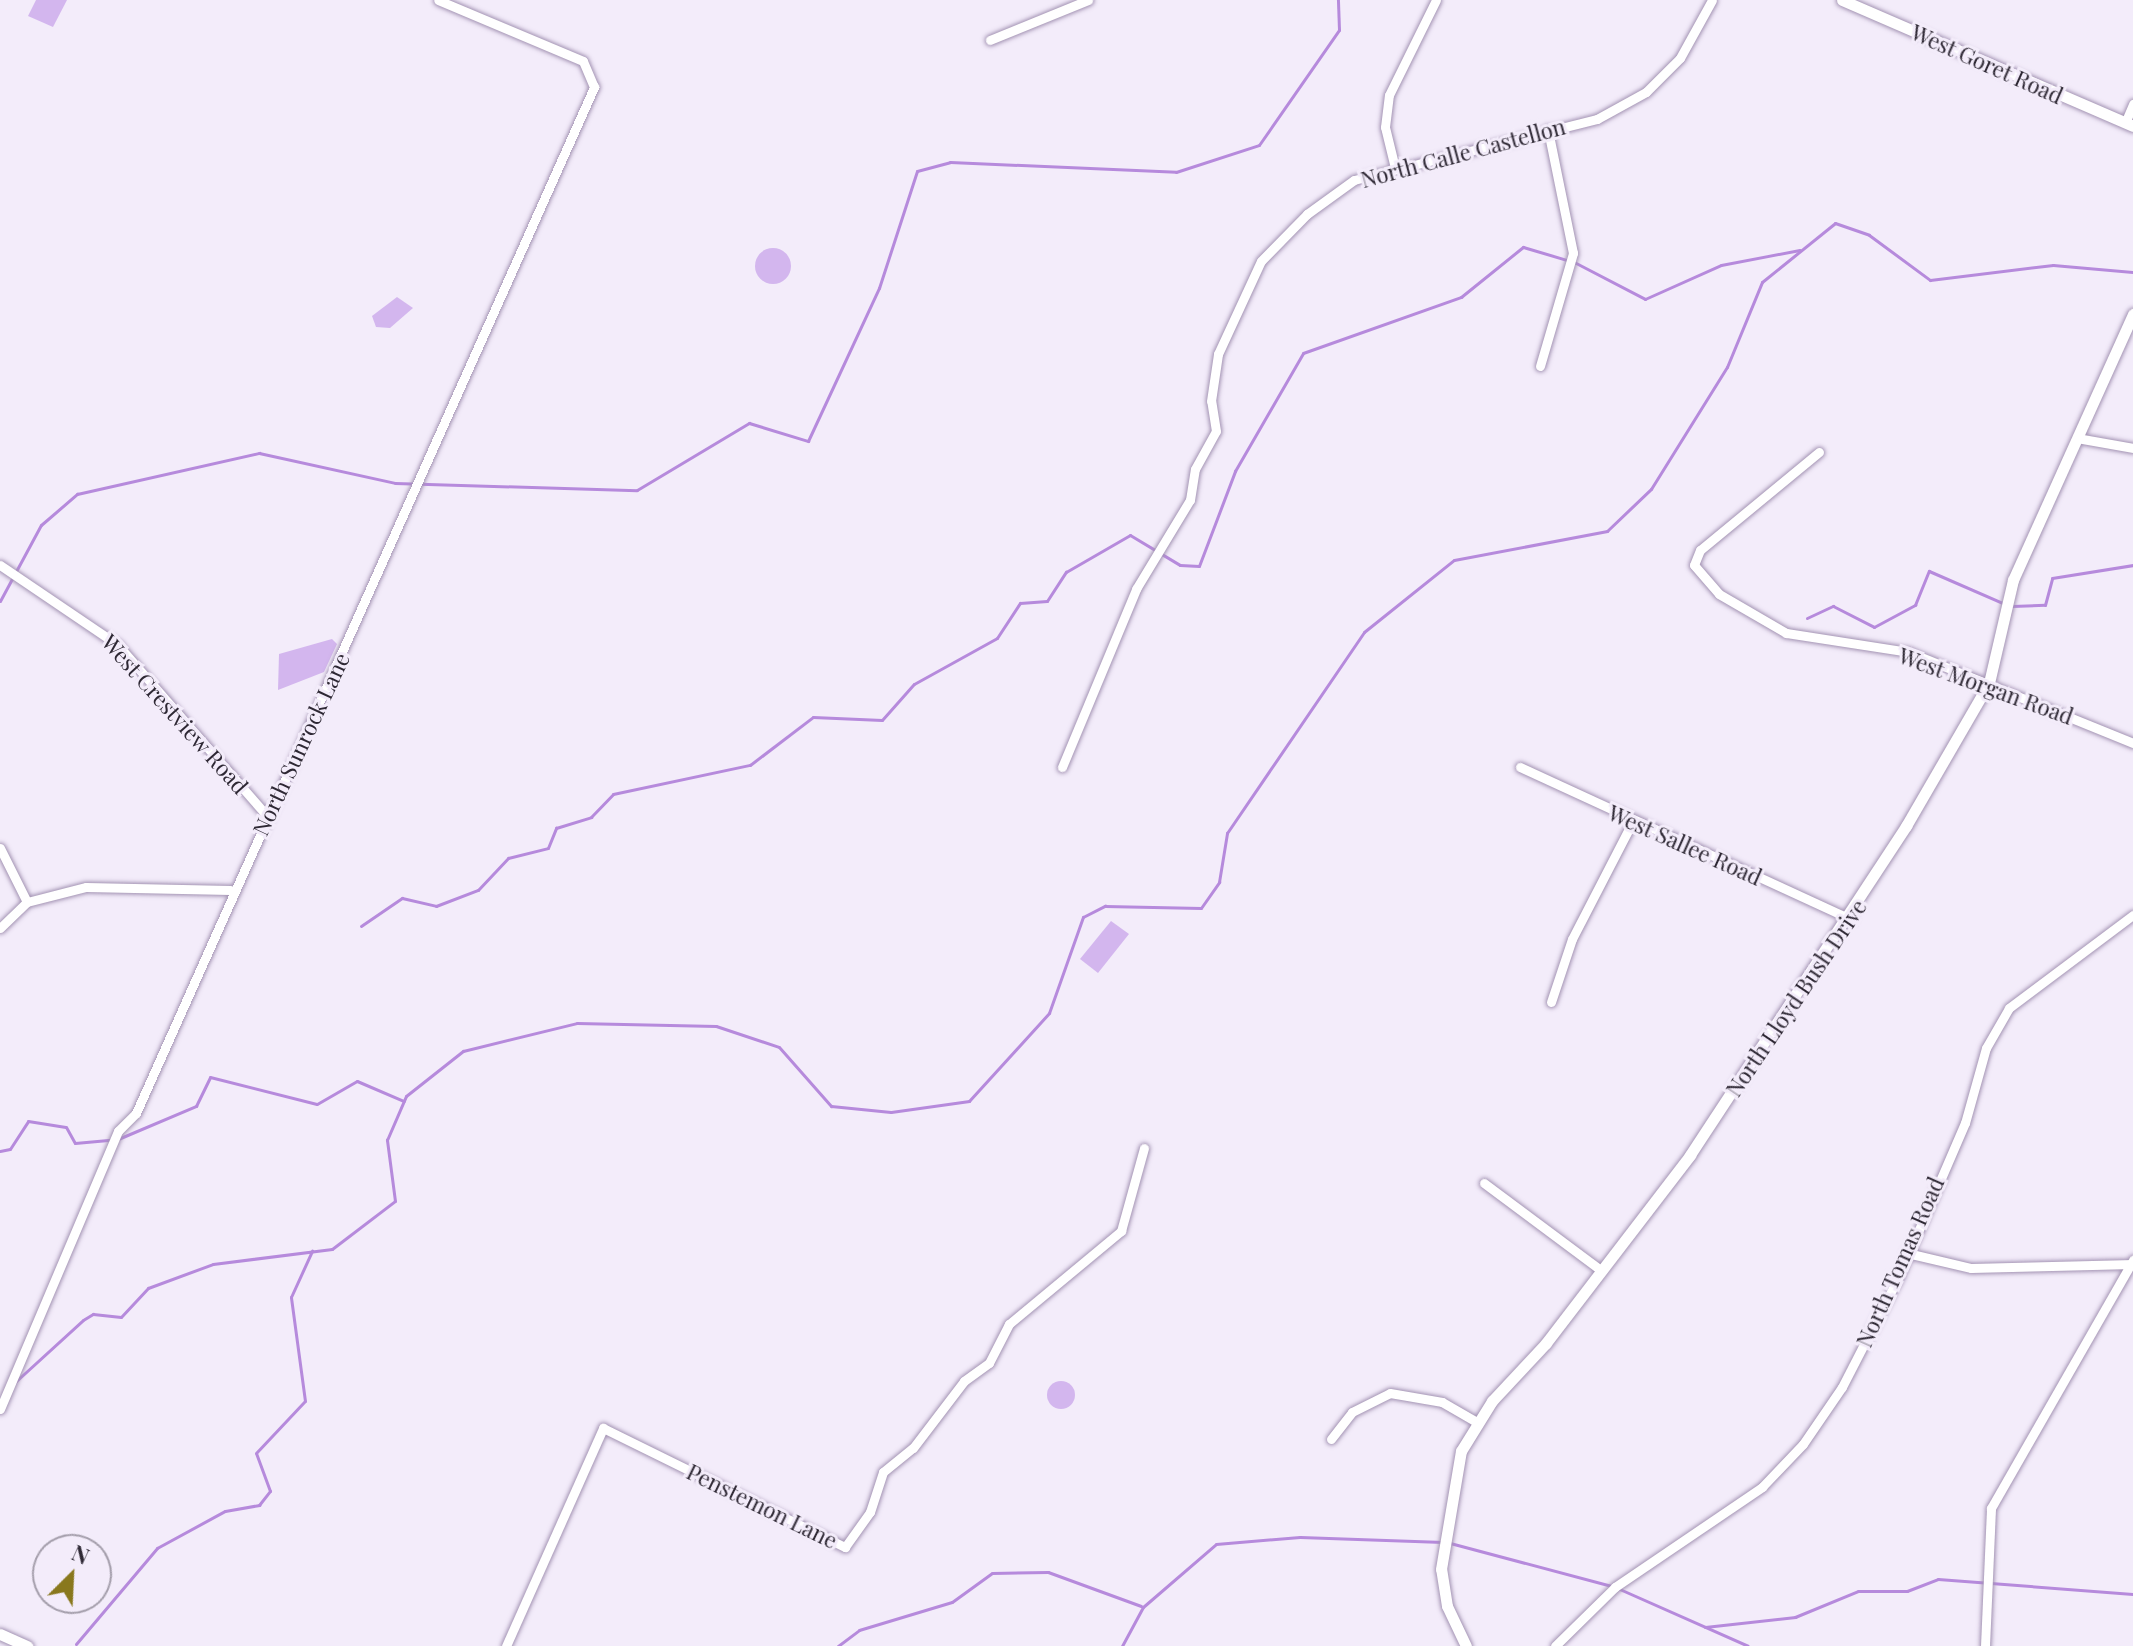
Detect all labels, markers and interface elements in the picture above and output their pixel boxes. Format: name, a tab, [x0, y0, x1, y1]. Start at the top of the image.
street label: West Goret Road	[1907, 19, 2067, 109]
street label: North Calle Castellon	[1358, 113, 1568, 193]
street label: West Crestview Road	[96, 628, 254, 800]
street label: West Morgan Road	[1895, 642, 2077, 730]
street label: North Sunrock Lane	[247, 648, 355, 840]
street label: West Sallee Road	[1604, 799, 1766, 891]
street label: North Lloyd Bush Drive	[1720, 895, 1872, 1101]
street label: North Tomas Road	[1851, 1173, 1949, 1351]
street label: Penstemon Lane	[683, 1458, 841, 1554]
north arrow	[32, 1534, 112, 1614]
text: N	[68, 1537, 94, 1571]

